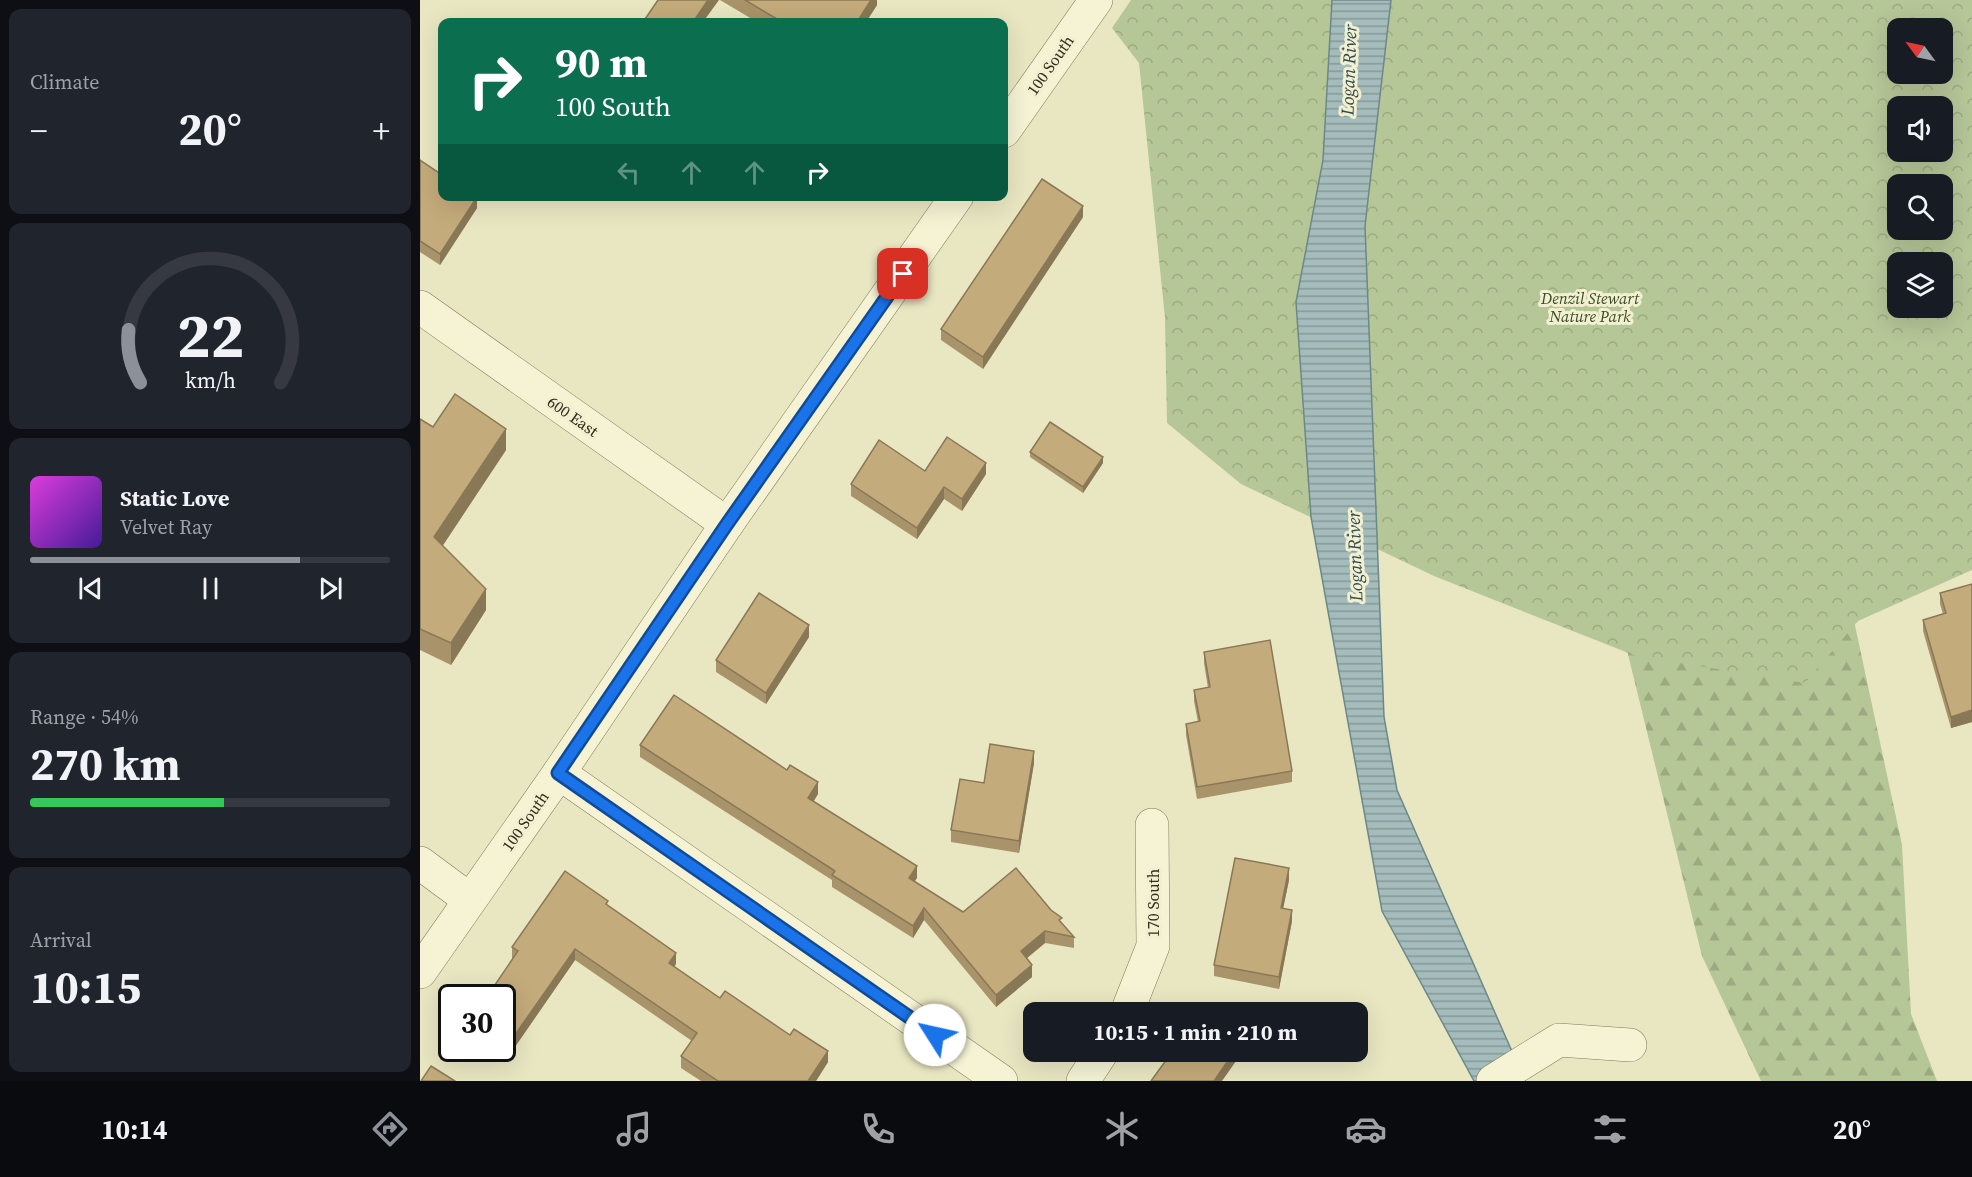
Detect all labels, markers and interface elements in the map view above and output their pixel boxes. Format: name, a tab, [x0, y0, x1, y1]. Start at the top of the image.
north arrow	[1887, 18, 1953, 84]
map controls	[1887, 18, 1953, 318]
water label: Logan River	[1334, 23, 1363, 117]
street label: 100 South	[1021, 30, 1079, 99]
text: 90 m	[555, 33, 648, 91]
icon: right	[456, 42, 534, 120]
text: Climate	[30, 68, 99, 96]
text: 100 South	[555, 88, 671, 125]
button: sound	[1887, 96, 1953, 162]
text: 20°	[178, 98, 242, 160]
text: −	[30, 108, 48, 153]
text: +	[372, 108, 390, 153]
icon: left	[612, 156, 645, 189]
icon: ahead	[675, 156, 708, 189]
icon: ahead	[738, 156, 771, 189]
icon: right	[801, 156, 834, 189]
button: search	[1887, 174, 1953, 240]
pin	[877, 248, 928, 299]
button: layers	[1887, 252, 1953, 318]
icon: arrive	[886, 257, 919, 290]
park label: Denzil Stewart Nature Park	[1540, 287, 1640, 327]
text: 22	[176, 292, 244, 378]
text: km/h	[184, 367, 236, 396]
street label: 600 East	[543, 390, 604, 442]
text: Static Love	[120, 483, 230, 513]
water label: Logan River	[1340, 509, 1369, 603]
text: Velvet Ray	[120, 513, 212, 541]
icon: previous	[74, 572, 107, 605]
icon: pause	[194, 572, 227, 605]
icon: next	[314, 572, 347, 605]
text: Range · 54%	[30, 703, 139, 731]
text: 270 km	[30, 733, 181, 795]
street label: 100 South	[496, 786, 554, 855]
street label: 170 South	[1142, 868, 1164, 937]
text: Arrival	[30, 926, 92, 954]
text: 10:15	[30, 956, 141, 1018]
speed limit sign: 30	[438, 984, 516, 1062]
position arrow	[903, 1003, 967, 1067]
text: 10:15 · 1 min · 210 m	[1094, 1017, 1297, 1047]
icon: directions	[369, 1108, 411, 1150]
icon: music	[613, 1108, 655, 1150]
icon: phone	[857, 1108, 899, 1150]
icon: climate	[1101, 1108, 1143, 1150]
icon: car	[1345, 1108, 1387, 1150]
icon: filters	[1589, 1108, 1631, 1150]
text: 10:14	[101, 1111, 168, 1148]
text: 20°	[1833, 1111, 1871, 1148]

